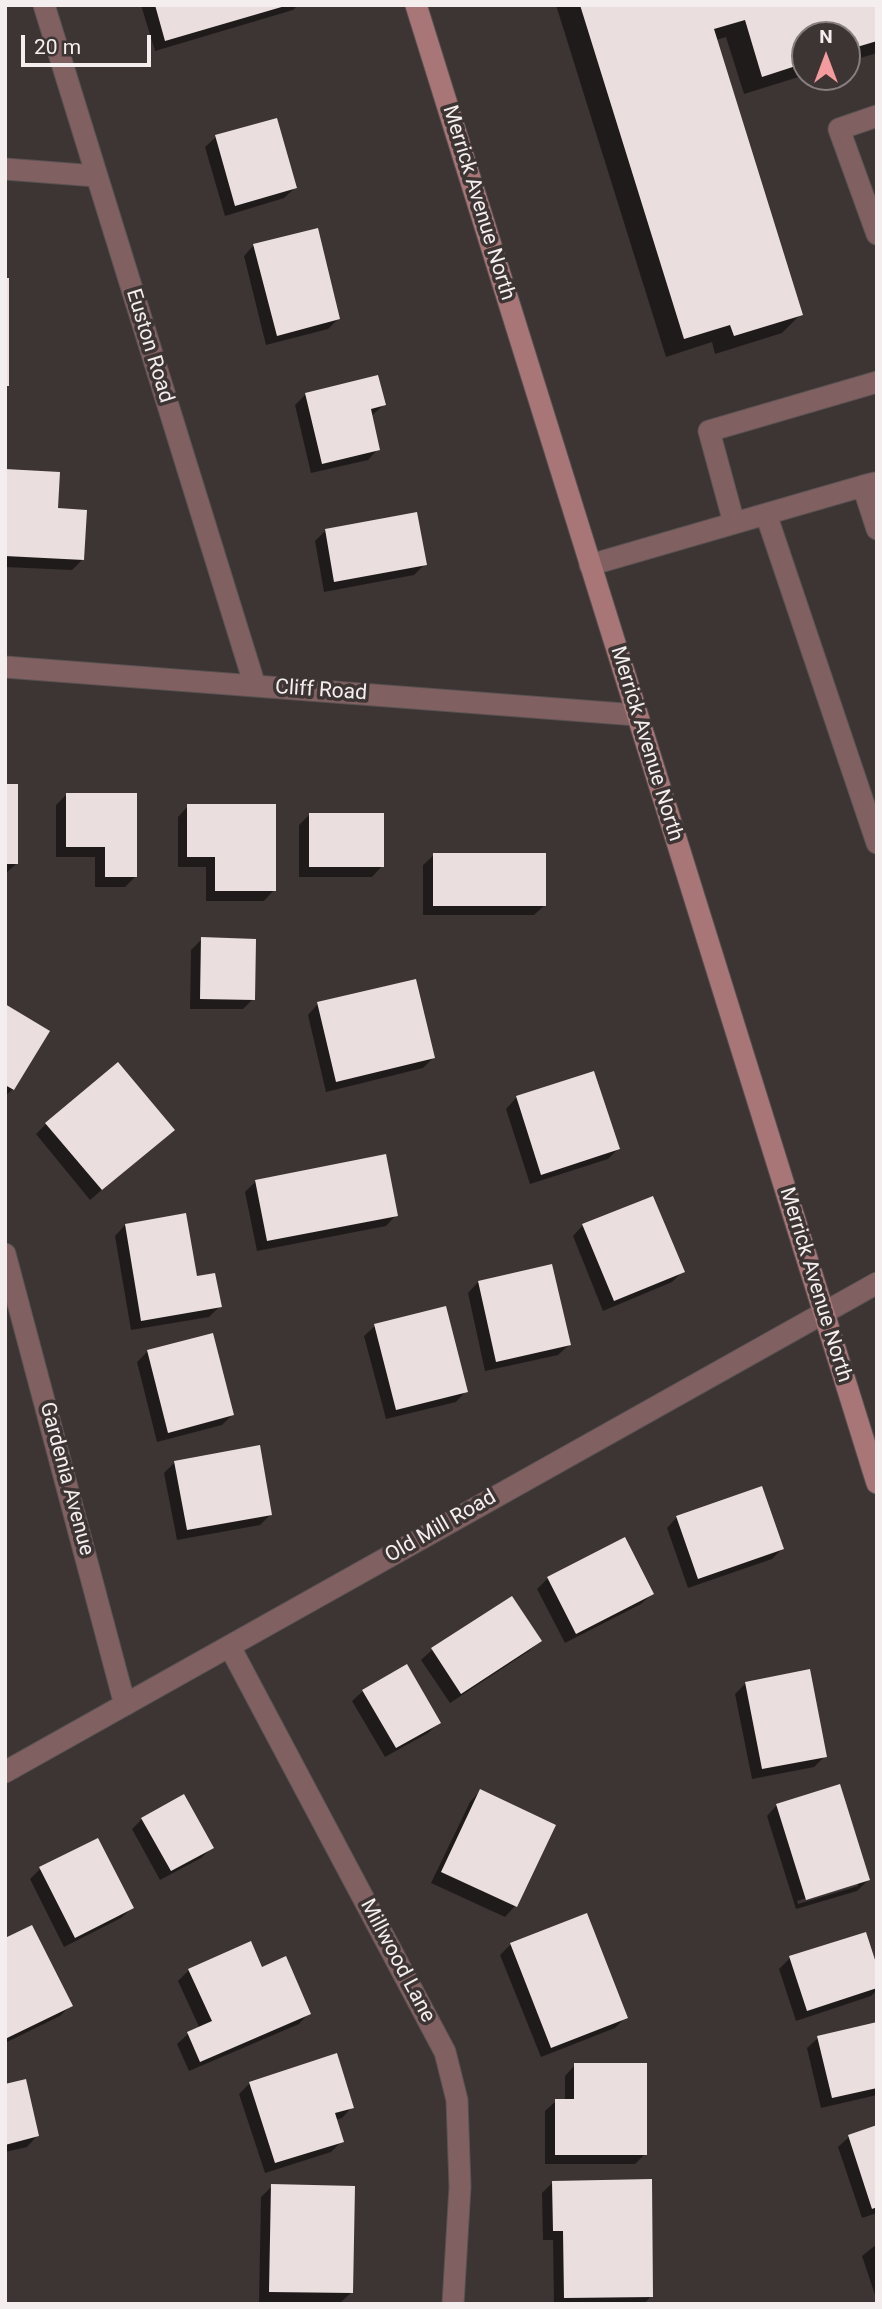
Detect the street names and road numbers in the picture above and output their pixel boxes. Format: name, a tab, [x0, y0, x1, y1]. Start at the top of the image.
street label: Merrick Avenue North	[436, 102, 520, 304]
street label: Euston Road	[120, 286, 178, 406]
street label: Merrick Avenue North	[604, 643, 688, 845]
street label: Cliff Road	[274, 675, 368, 707]
street label: Merrick Avenue North	[773, 1184, 857, 1386]
street label: Gardenia Avenue	[33, 1400, 99, 1558]
street label: Old Mill Road	[381, 1485, 501, 1569]
street label: Millwood Lane	[354, 1895, 440, 2027]

